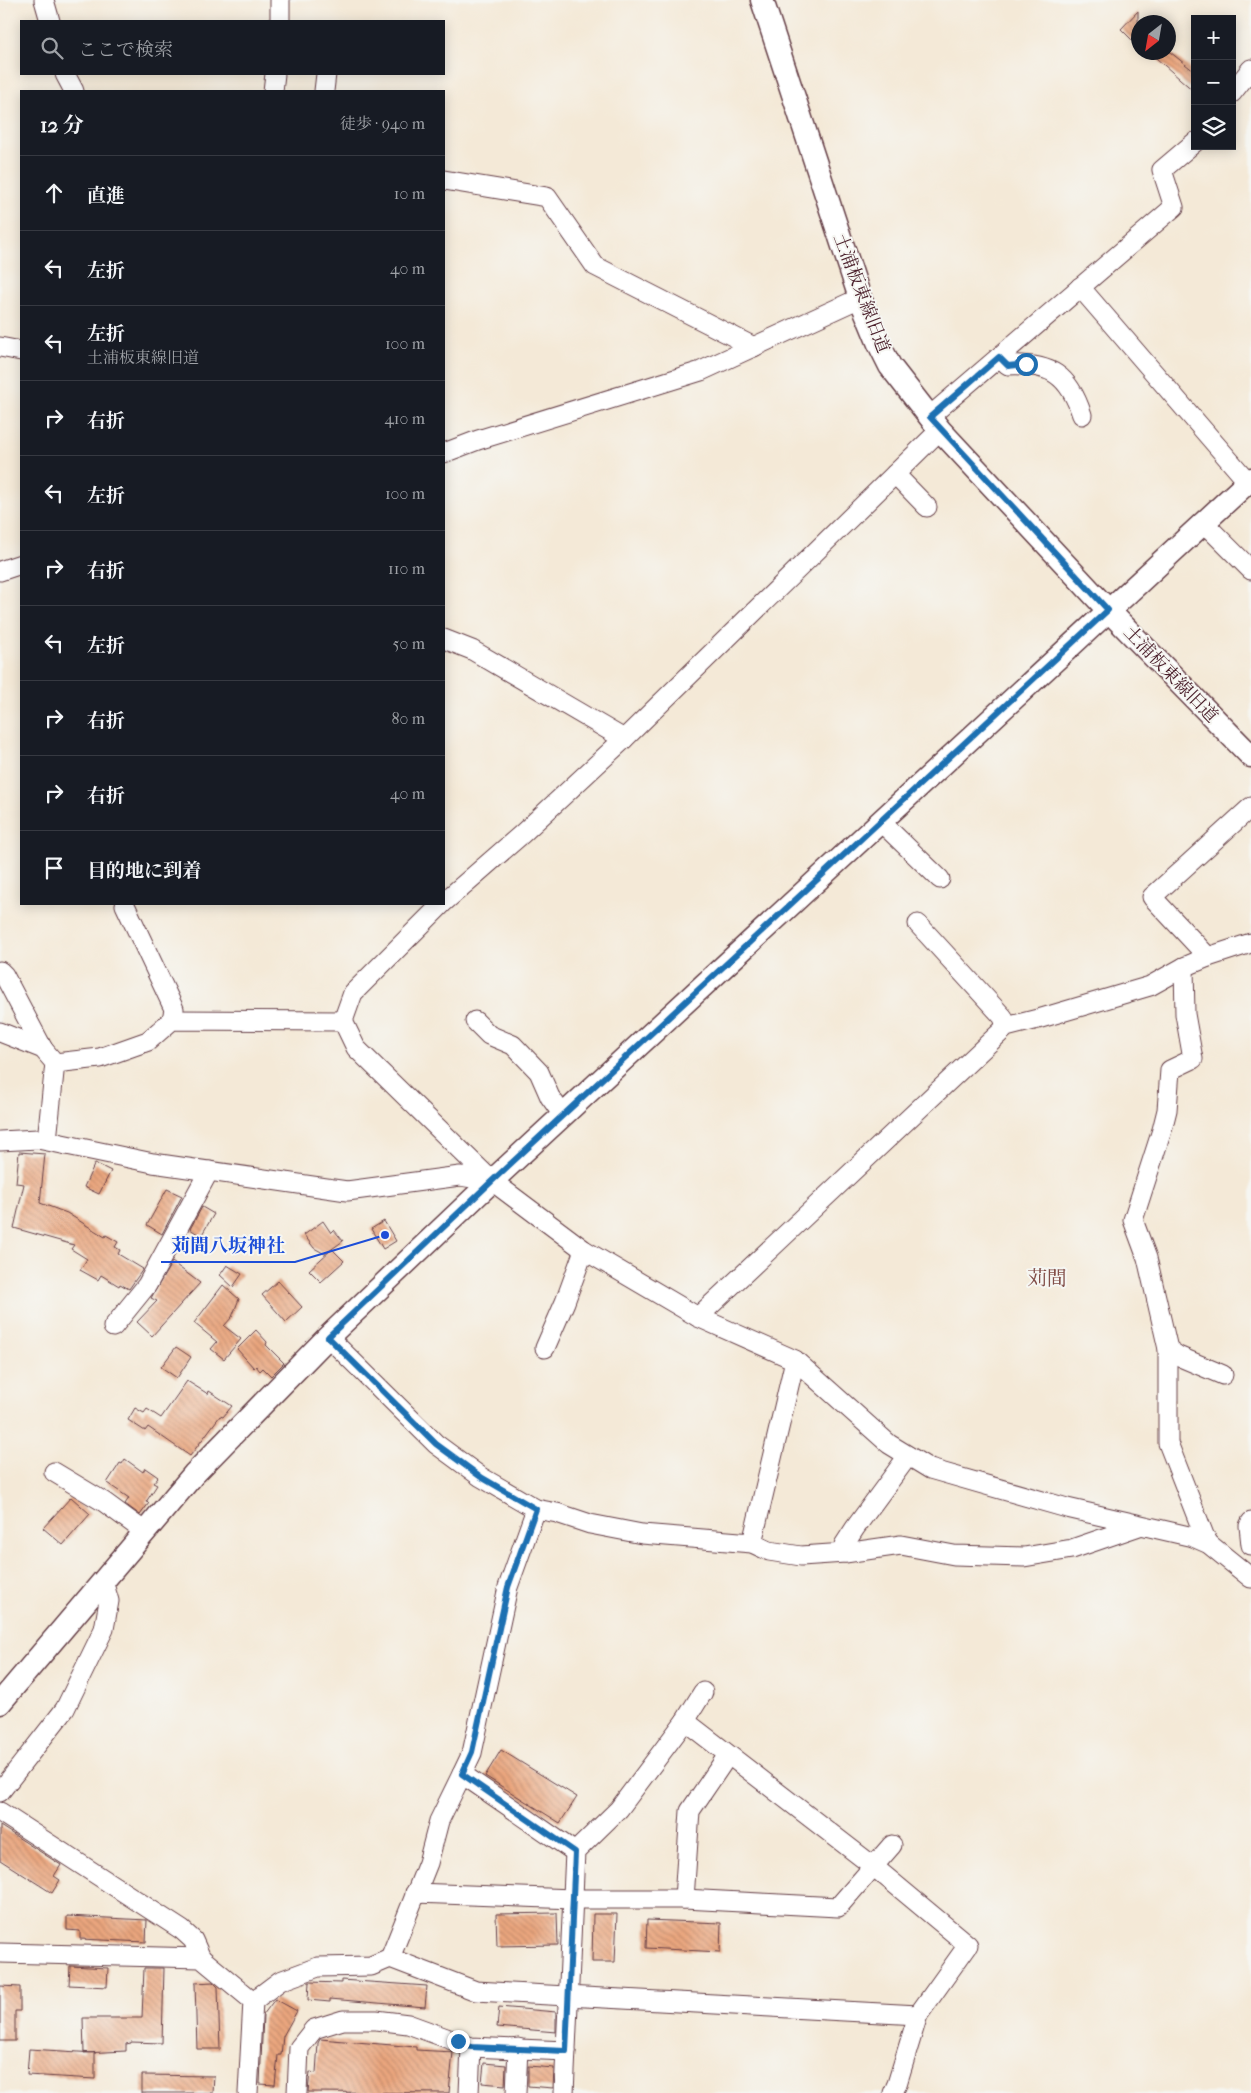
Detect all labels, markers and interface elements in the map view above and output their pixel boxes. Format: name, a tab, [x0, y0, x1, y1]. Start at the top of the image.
north arrow	[1131, 15, 1176, 60]
map controls	[1191, 15, 1236, 150]
button: +	[1191, 15, 1236, 60]
search box	[20, 20, 445, 75]
icon: search	[38, 34, 66, 62]
text: ここで検索	[78, 39, 173, 61]
button: −	[1191, 60, 1236, 105]
button: layers	[1191, 105, 1236, 150]
text: 12 分	[40, 113, 84, 137]
text: 徒歩 · 940 m	[340, 114, 425, 133]
icon: ahead	[40, 179, 68, 207]
text: 10 m	[394, 184, 425, 203]
text: 直進	[87, 185, 125, 207]
street label: 土浦板東線旧道	[829, 231, 894, 356]
icon: left	[40, 254, 68, 282]
text: 40 m	[390, 259, 425, 278]
text: 左折	[87, 260, 125, 282]
text: 左折	[87, 323, 125, 345]
icon: left	[40, 329, 68, 357]
text: 100 m	[385, 334, 425, 353]
text: 土浦板東線旧道	[87, 348, 199, 367]
route start	[1015, 353, 1038, 376]
icon: right	[40, 404, 68, 432]
text: 410 m	[384, 409, 425, 428]
text: 右折	[87, 410, 125, 432]
icon: left	[40, 479, 68, 507]
text: 100 m	[385, 484, 425, 503]
text: 左折	[87, 485, 125, 507]
icon: right	[40, 554, 68, 582]
text: 110 m	[388, 559, 425, 578]
text: 右折	[87, 560, 125, 582]
street label: 土浦板東線旧道	[1119, 622, 1222, 727]
icon: left	[40, 629, 68, 657]
text: 50 m	[393, 634, 425, 653]
text: 左折	[87, 635, 125, 657]
icon: right	[40, 704, 68, 732]
text: 80 m	[391, 709, 425, 728]
text: 右折	[87, 710, 125, 732]
icon: right	[40, 779, 68, 807]
text: 40 m	[390, 784, 425, 803]
text: 右折	[87, 785, 125, 807]
icon: arrive	[40, 854, 68, 882]
text: 目的地に到着	[87, 860, 201, 882]
callout: 苅間八坂神社	[161, 1228, 295, 1262]
text: 苅間八坂神社	[171, 1235, 285, 1257]
district label: 苅間	[1027, 1267, 1067, 1290]
route end	[447, 2030, 470, 2053]

